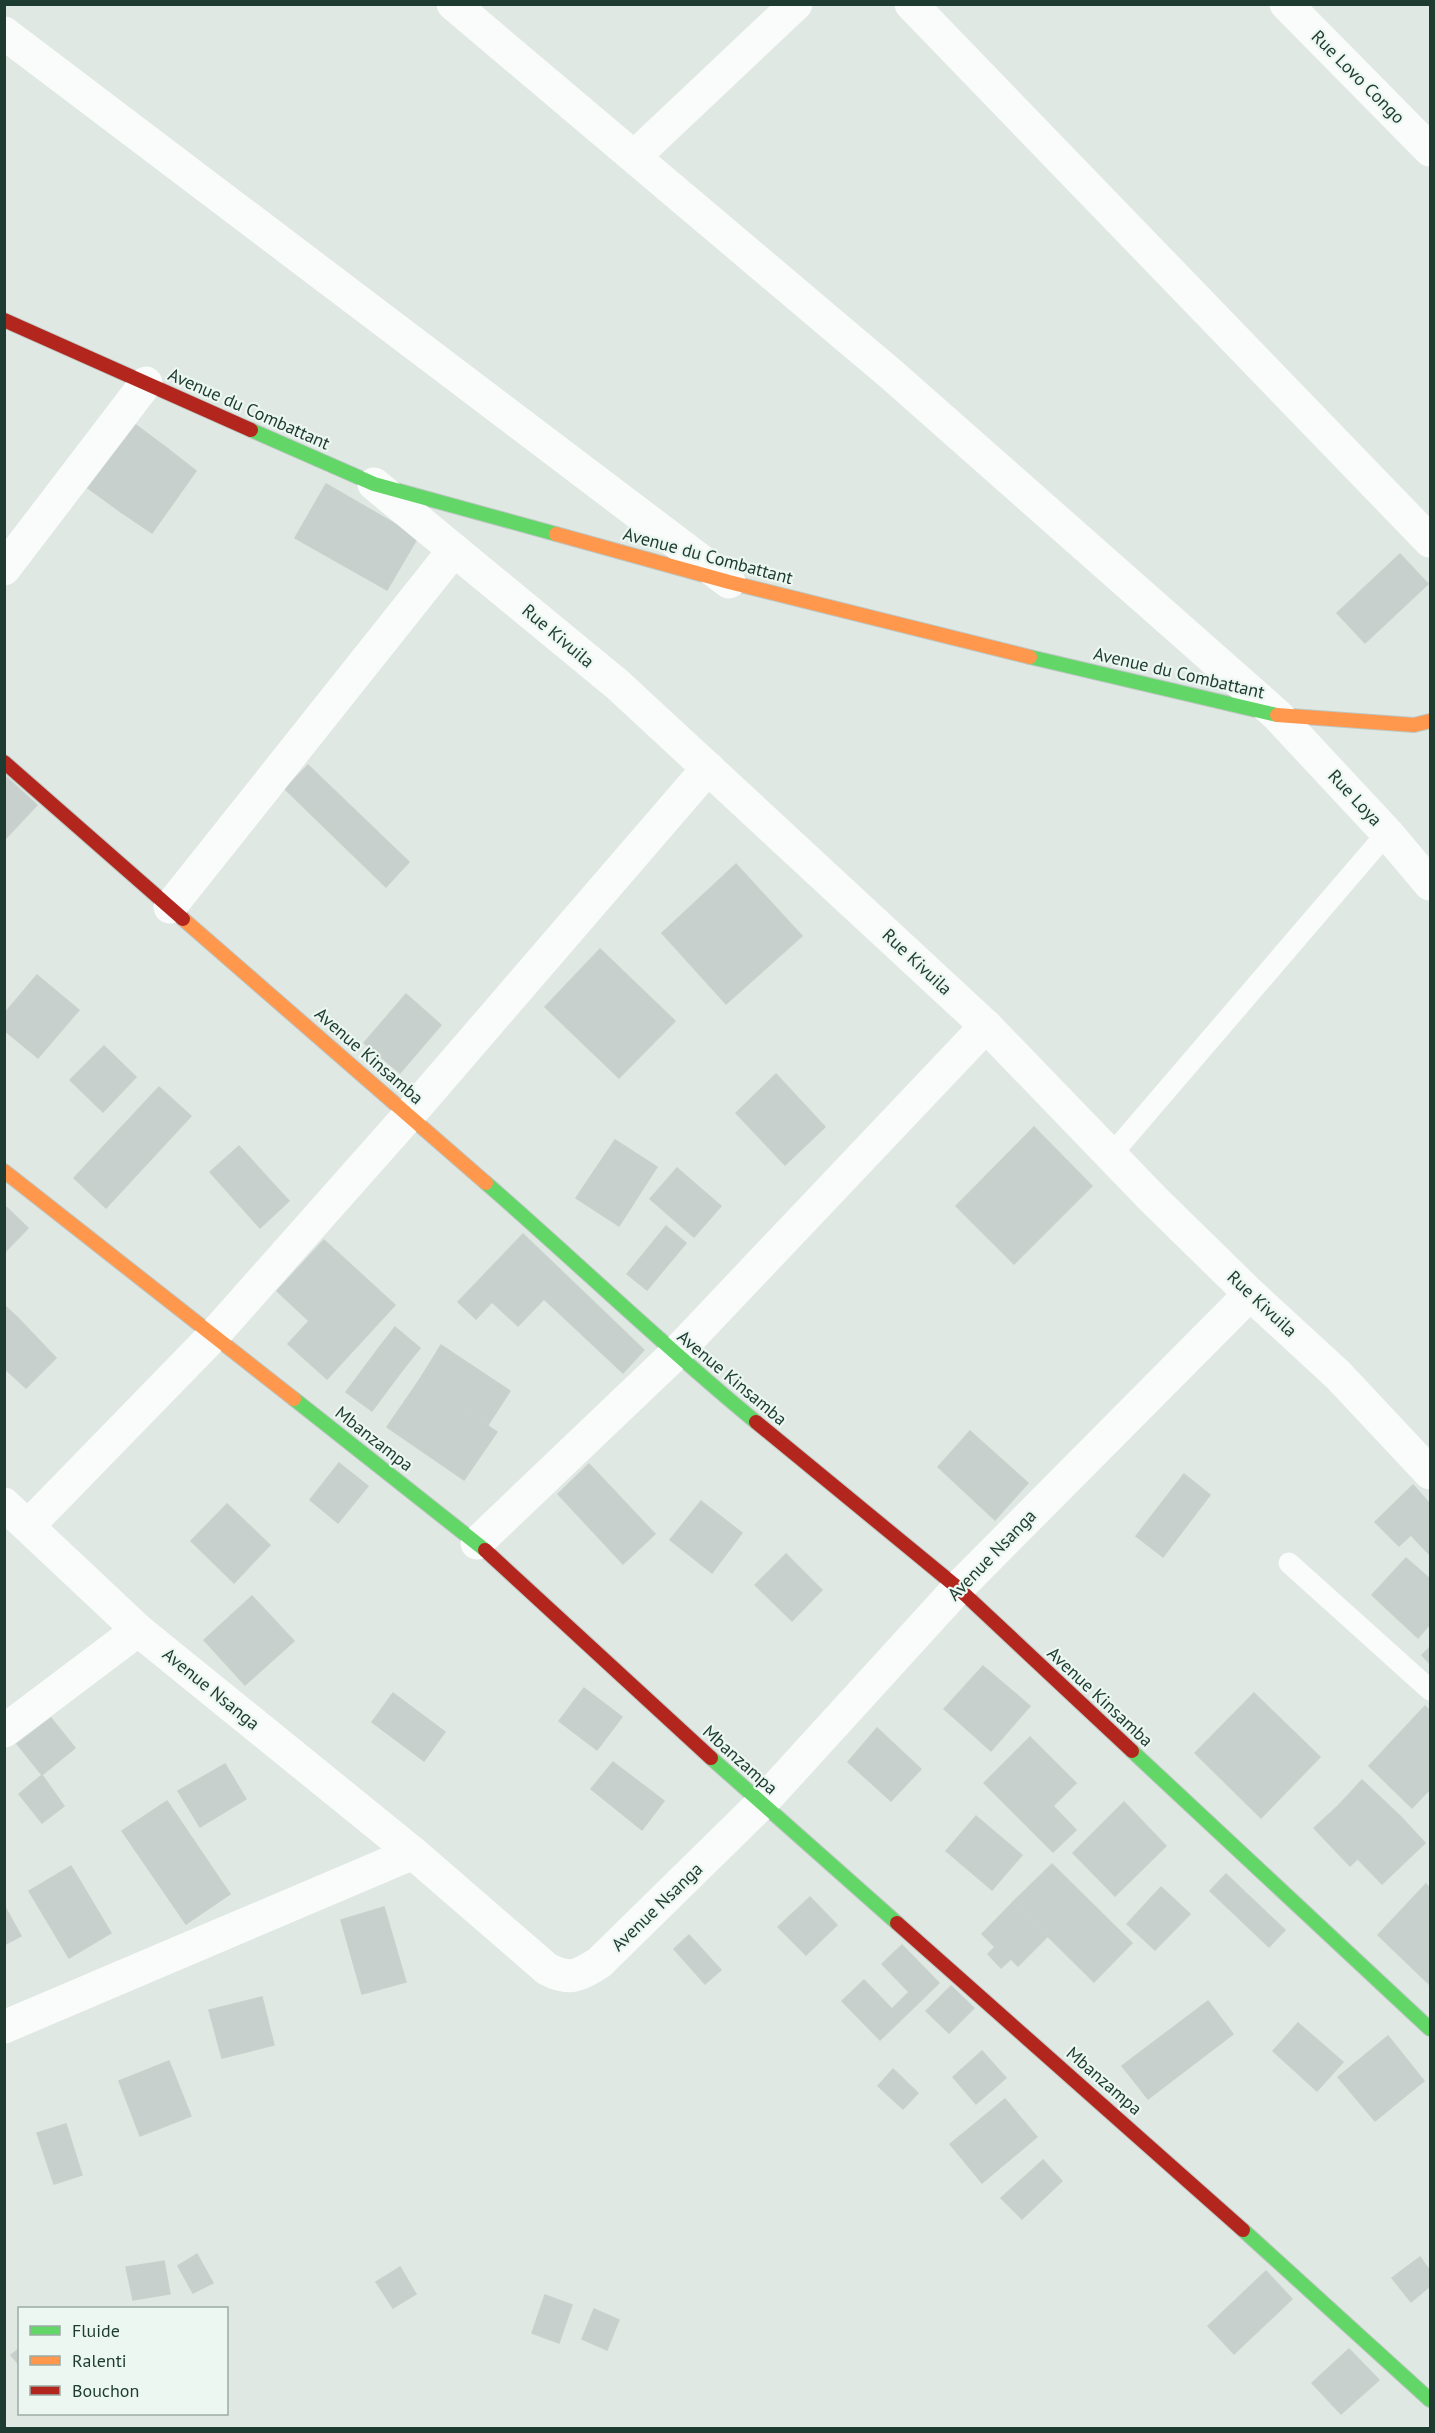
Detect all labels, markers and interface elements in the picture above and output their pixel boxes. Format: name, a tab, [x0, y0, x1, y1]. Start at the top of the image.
street label: Rue Lovo Congo	[1307, 25, 1410, 128]
street label: Avenue du Combattant	[165, 362, 334, 455]
street label: Avenue du Combattant	[621, 522, 796, 589]
street label: Rue Kivuila	[517, 599, 599, 673]
street label: Avenue du Combattant	[1091, 642, 1267, 703]
street label: Rue Loya	[1323, 765, 1387, 831]
street label: Rue Kivuila	[878, 923, 957, 1000]
street label: Avenue Kinsamba	[310, 1002, 428, 1109]
street label: Rue Kivuila	[1223, 1265, 1302, 1342]
street label: Avenue Kinsamba	[673, 1325, 792, 1430]
street label: Mbanzampa	[331, 1401, 418, 1476]
street label: Avenue Nsanga	[942, 1504, 1041, 1605]
street label: Avenue Kinsamba	[1043, 1642, 1158, 1752]
street label: Avenue Nsanga	[158, 1643, 264, 1735]
street label: Mbanzampa	[698, 1720, 783, 1799]
street label: Avenue Nsanga	[606, 1857, 707, 1956]
street label: Mbanzampa	[1062, 2041, 1147, 2120]
legend	[18, 2307, 228, 2415]
text: Fluide	[72, 2319, 120, 2342]
text: Ralenti	[72, 2349, 127, 2372]
text: Bouchon	[72, 2379, 139, 2402]

